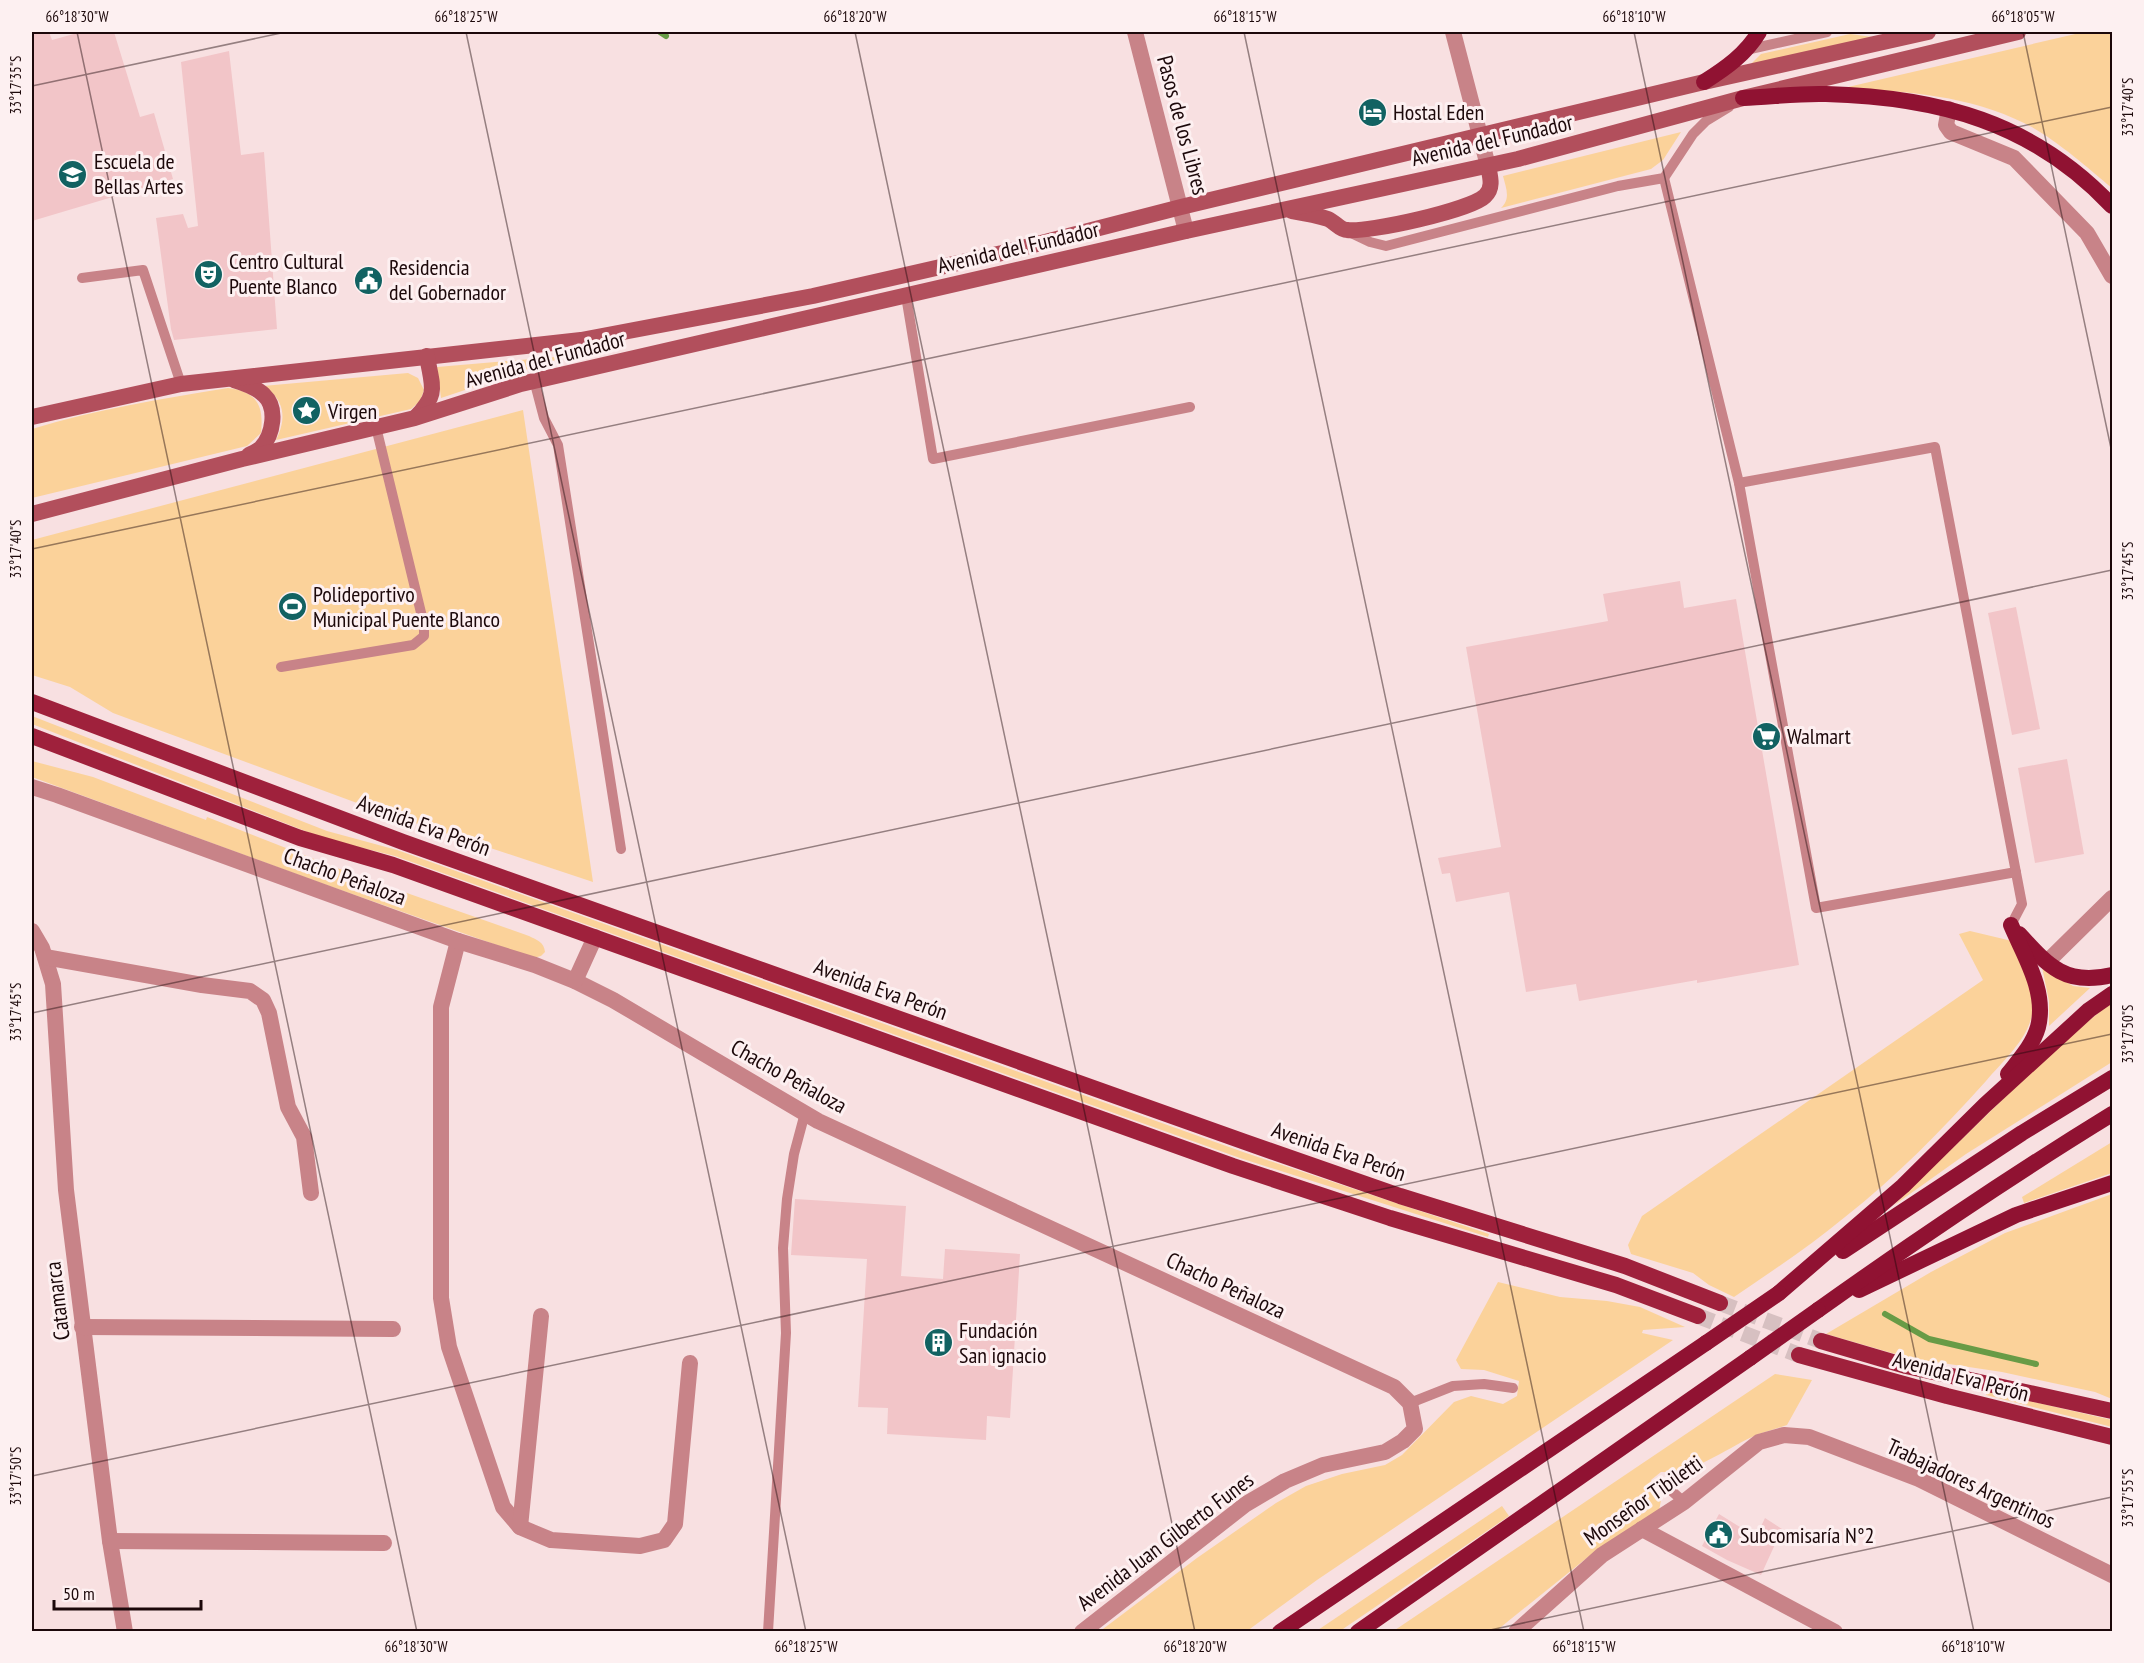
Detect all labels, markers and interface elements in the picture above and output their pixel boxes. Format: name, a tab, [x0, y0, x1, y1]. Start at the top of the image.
text: 66°18'30"W	[45, 7, 109, 26]
text: 66°18'25"W	[434, 7, 498, 26]
text: 66°18'20"W	[823, 7, 887, 26]
text: 66°18'15"W	[1213, 7, 1277, 26]
text: 66°18'10"W	[1602, 7, 1666, 26]
text: 66°18'05"W	[1991, 7, 2055, 26]
street label: Pasos de los Libres	[1151, 52, 1215, 198]
text: 33°17'35"S	[6, 55, 25, 115]
text: 33°17'40"S	[2118, 77, 2137, 137]
hotel icon: Hostal Eden	[1356, 96, 1388, 128]
place label: Hostal Eden	[1393, 98, 1484, 126]
street label: Avenida del Fundador	[1409, 108, 1575, 172]
place label: Escuela de Bellas Artes	[94, 147, 183, 200]
school or university icon: Escuela de Bellas Artes	[57, 158, 89, 190]
street label: Avenida del Fundador	[935, 215, 1101, 279]
place label: Centro Cultural Puente Blanco	[229, 247, 344, 300]
place label: Residencia del Gobernador	[389, 253, 506, 306]
theatre icon: Centro Cultural Puente Blanco	[192, 258, 224, 290]
public building icon: Residencia del Gobernador	[352, 264, 384, 296]
street label: Avenida del Fundador	[462, 324, 628, 394]
place icon: Virgen	[291, 395, 323, 427]
place label: Virgen	[327, 397, 377, 425]
text: 33°17'40"S	[6, 519, 25, 579]
text: 33°17'45"S	[2118, 541, 2137, 601]
place label: Polideportivo Municipal Puente Blanco	[313, 580, 500, 633]
sports icon: Polideportivo Municipal Puente Blanco	[276, 591, 308, 623]
supermarket icon: Walmart	[1750, 720, 1782, 752]
place label: Walmart	[1787, 722, 1851, 750]
street label: Avenida Eva Perón	[354, 788, 494, 862]
street label: Chacho Peñaloza	[280, 841, 410, 911]
street label: Avenida Eva Perón	[811, 952, 951, 1026]
text: 33°17'45"S	[6, 982, 25, 1042]
text: 33°17'50"S	[2118, 1004, 2137, 1064]
street label: Chacho Peñaloza	[726, 1033, 852, 1119]
street label: Avenida Eva Perón	[1268, 1115, 1410, 1187]
street label: Chacho Peñaloza	[1162, 1245, 1290, 1325]
street label: Catamarca	[38, 1260, 76, 1342]
place label: Fundación San ignacio	[959, 1316, 1046, 1369]
building icon: Fundación San ignacio	[922, 1327, 954, 1359]
street label: Avenida Eva Perón	[1890, 1344, 2032, 1408]
street label: Trabajadores Argentinos	[1882, 1432, 2060, 1534]
text: 33°17'50"S	[6, 1446, 25, 1506]
street label: Monseñor Tibiletti	[1578, 1449, 1708, 1551]
street label: Avenida Juan Gilberto Funes	[1071, 1466, 1259, 1616]
text: 33°17'55"S	[2118, 1468, 2137, 1528]
public building icon: Subcomisaría N°2	[1703, 1519, 1735, 1551]
place label: Subcomisaría N°2	[1740, 1521, 1874, 1549]
scale bar	[54, 1573, 201, 1611]
text: 50 m	[63, 1582, 95, 1605]
text: 66°18'30"W	[384, 1637, 448, 1656]
text: 66°18'25"W	[774, 1637, 838, 1656]
text: 66°18'20"W	[1163, 1637, 1227, 1656]
text: 66°18'15"W	[1552, 1637, 1616, 1656]
text: 66°18'10"W	[1941, 1637, 2005, 1656]

